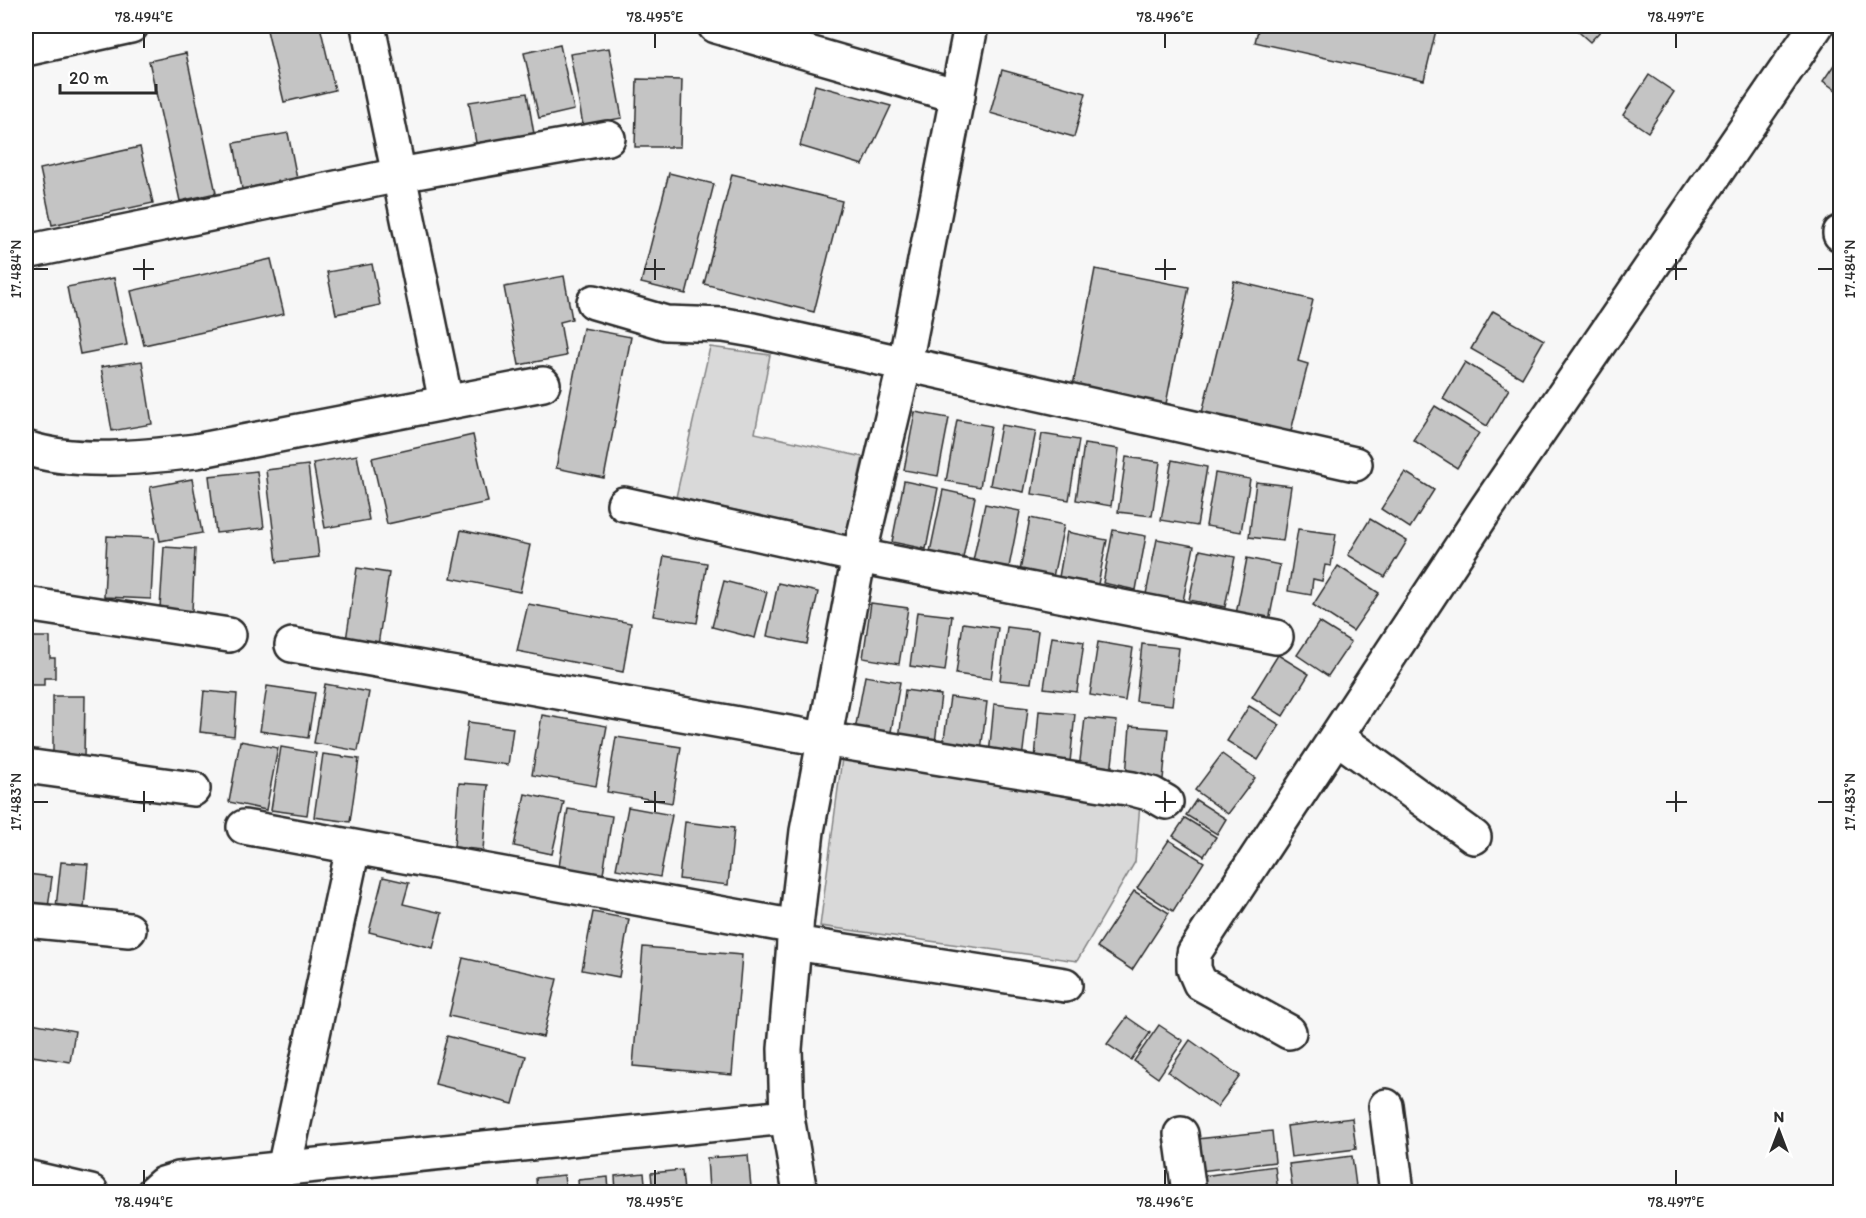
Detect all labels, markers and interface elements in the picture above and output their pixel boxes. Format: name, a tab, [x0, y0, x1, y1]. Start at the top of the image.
text: 78.494°E	[115, 8, 173, 26]
text: 78.495°E	[627, 8, 683, 26]
text: 78.496°E	[1137, 8, 1193, 26]
text: 78.497°E	[1648, 8, 1704, 26]
scale bar	[60, 57, 156, 95]
text: 20 m	[69, 67, 109, 89]
text: 17.484°N	[7, 240, 25, 298]
text: 17.484°N	[1841, 240, 1859, 298]
text: 17.483°N	[7, 773, 25, 831]
text: 17.483°N	[1841, 773, 1859, 831]
north arrow	[1749, 1101, 1809, 1161]
text: N	[1774, 1107, 1784, 1126]
text: 78.494°E	[115, 1193, 173, 1211]
text: 78.495°E	[627, 1193, 683, 1211]
text: 78.496°E	[1137, 1193, 1193, 1211]
text: 78.497°E	[1648, 1193, 1704, 1211]

